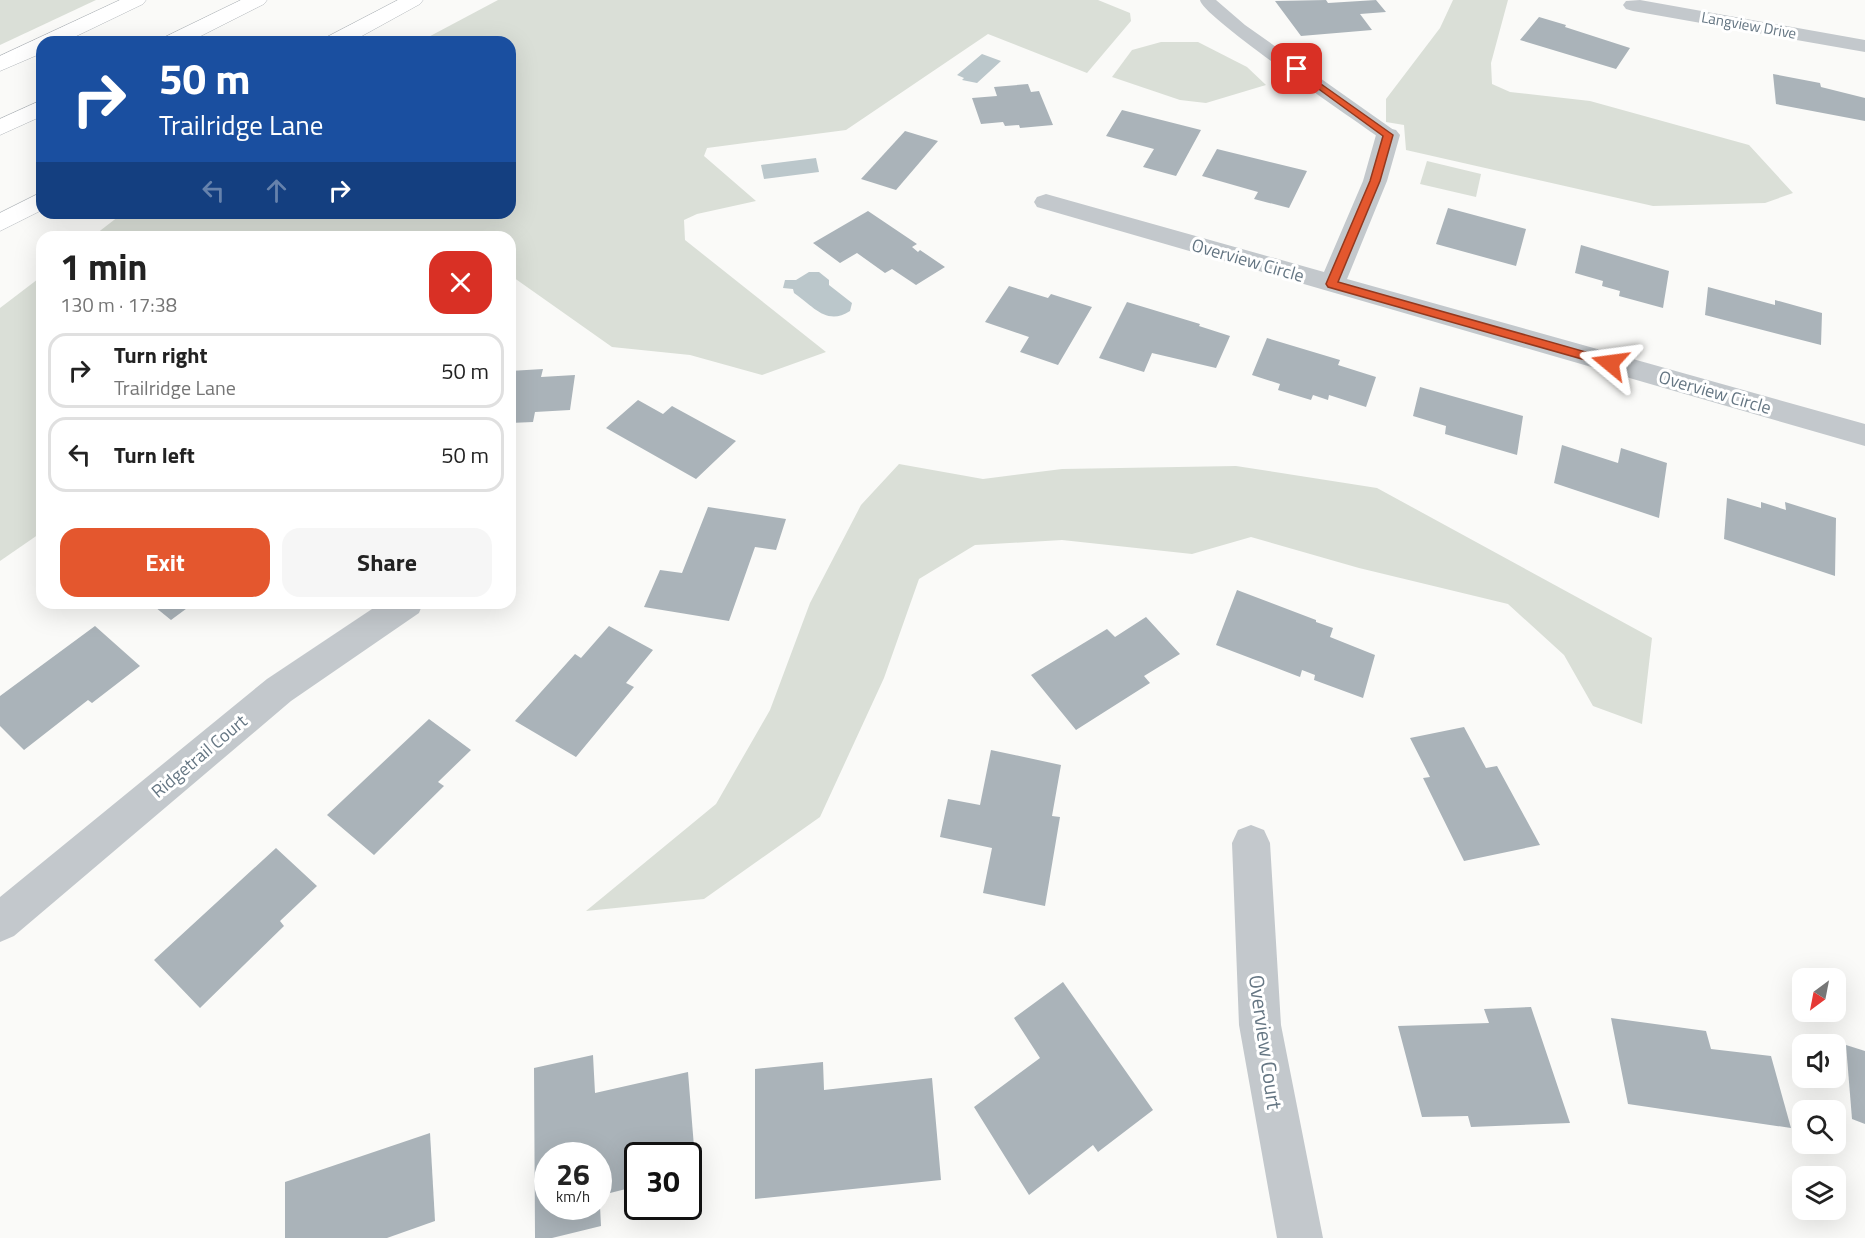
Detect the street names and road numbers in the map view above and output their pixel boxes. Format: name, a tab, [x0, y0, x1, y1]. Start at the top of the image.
street label: Langview Drive	[1700, 5, 1798, 45]
street label: Overview Circle	[1189, 231, 1307, 289]
street label: Overview Circle	[1656, 363, 1774, 421]
street label: Ridgetrail Court	[145, 707, 253, 804]
street label: Overview Court	[1241, 973, 1291, 1112]

